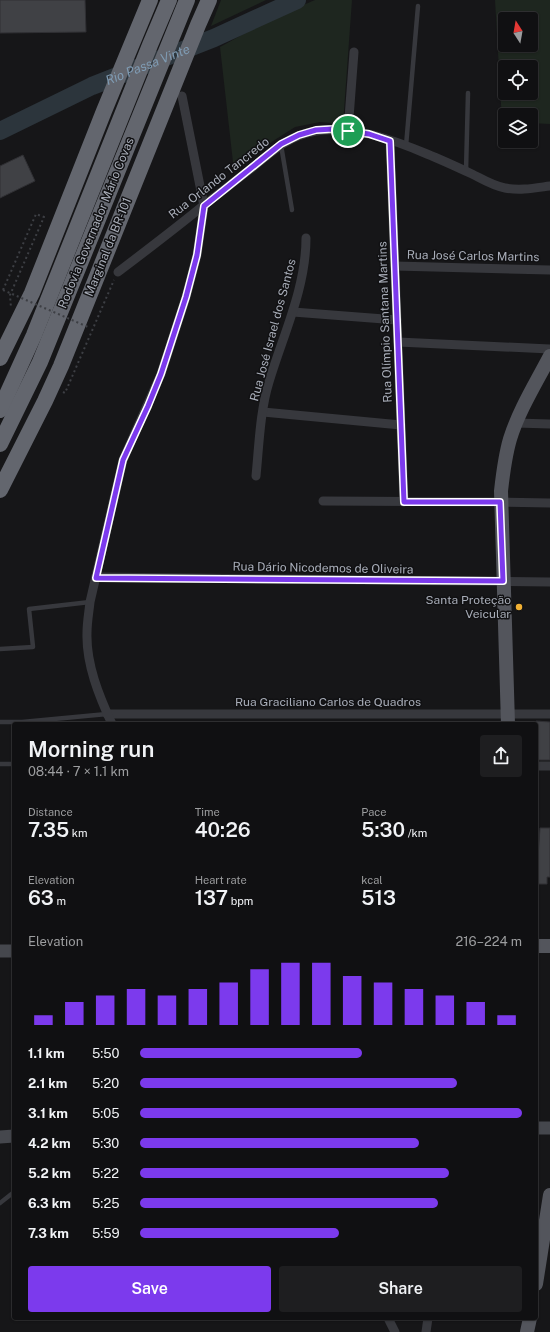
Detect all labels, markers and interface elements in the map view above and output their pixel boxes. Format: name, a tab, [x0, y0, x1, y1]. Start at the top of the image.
north arrow	[498, 12, 538, 52]
map controls	[498, 12, 538, 148]
water label: Rio Passa Vinte	[103, 41, 192, 87]
button: locate	[498, 60, 538, 100]
button: layers	[498, 108, 538, 148]
pin	[331, 114, 365, 148]
icon: arrive	[337, 120, 359, 142]
street label: Rua Orlando Tancredo	[166, 134, 272, 222]
street label: Rodovia Governador Mário Covas	[55, 136, 137, 310]
street label: Marginal da BR-101	[82, 196, 134, 298]
street label: Rua Olímpio Santana Martins	[375, 241, 395, 403]
street label: Rua José Carlos Martins	[407, 248, 539, 264]
street label: Rua José Israel dos Santos	[247, 257, 299, 403]
street label: Rua Dário Nicodemos de Oliveira	[232, 559, 414, 577]
place label: Santa Proteção Veicular	[426, 593, 511, 621]
marker: Santa Proteção Veicular	[514, 602, 524, 612]
street label: Rua Graciliano Carlos de Quadros	[235, 695, 421, 709]
button: share	[480, 735, 522, 777]
text: Morning run	[28, 736, 154, 762]
text: 08:44 · 7 × 1.1 km	[28, 764, 129, 779]
text: Distance	[28, 806, 73, 818]
text: Time	[195, 806, 220, 818]
text: Pace	[361, 806, 386, 818]
text: 7.35	[28, 818, 69, 842]
text: 40:26	[195, 818, 251, 842]
text: 5:30	[361, 818, 405, 842]
text: km	[69, 827, 87, 839]
text: /km	[405, 827, 427, 839]
text: Elevation	[28, 874, 75, 886]
text: Heart rate	[195, 874, 247, 886]
text: kcal	[361, 874, 383, 886]
text: 63	[28, 886, 54, 910]
text: 137	[195, 886, 228, 910]
text: 513	[361, 886, 396, 910]
text: m	[54, 895, 66, 907]
text: bpm	[228, 895, 253, 907]
text: Elevation	[28, 934, 83, 949]
text: 216–224 m	[456, 934, 522, 949]
text: 1.1 km	[28, 1046, 65, 1061]
text: 5:50	[92, 1046, 120, 1061]
text: 2.1 km	[28, 1076, 67, 1091]
text: 5:20	[92, 1076, 119, 1091]
text: 3.1 km	[28, 1106, 68, 1121]
text: 5:05	[92, 1106, 120, 1121]
text: 4.2 km	[28, 1136, 71, 1151]
text: 5:30	[92, 1136, 119, 1151]
text: 5.2 km	[28, 1166, 71, 1181]
text: 5:22	[92, 1166, 119, 1181]
text: 6.3 km	[28, 1196, 71, 1211]
text: 5:25	[92, 1196, 120, 1211]
text: 7.3 km	[28, 1226, 69, 1241]
text: 5:59	[92, 1226, 120, 1241]
button: Save	[28, 1266, 271, 1312]
button: Share	[279, 1266, 522, 1312]

